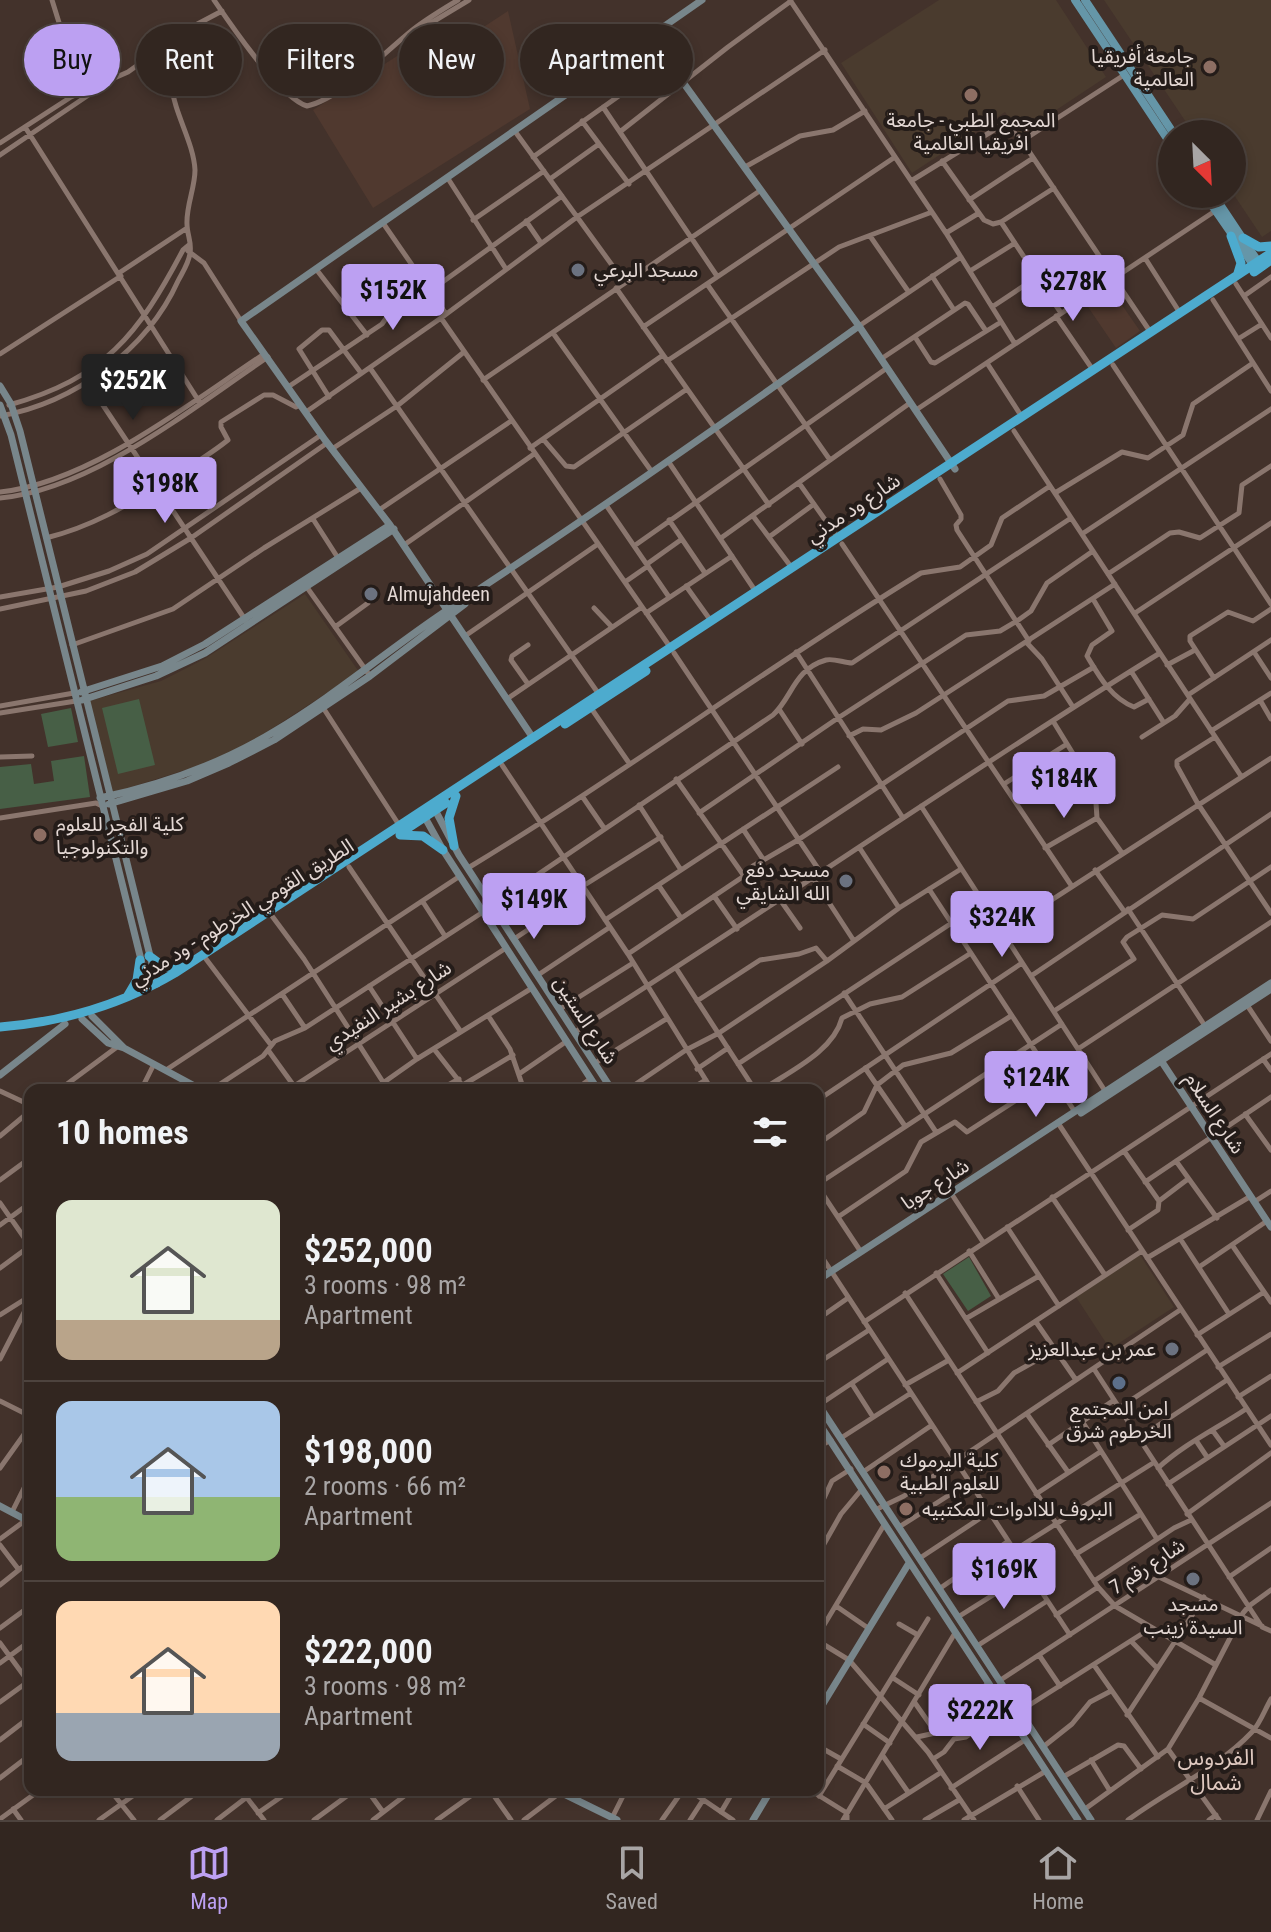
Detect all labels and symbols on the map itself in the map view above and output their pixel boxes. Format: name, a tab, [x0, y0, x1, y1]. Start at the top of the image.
place label: جامعة أفريقيا العالمية	[1091, 44, 1194, 91]
marker: جامعة أفريقيا العالمية	[1201, 58, 1219, 76]
marker: المجمع الطبي - جامعة افريقيا العالمية	[962, 86, 980, 104]
place label: المجمع الطبي - جامعة افريقيا العالمية	[886, 108, 1056, 155]
north arrow	[1158, 120, 1246, 208]
pin: $278K	[1017, 255, 1129, 323]
place label: مسجد البرعي	[594, 258, 699, 286]
marker: مسجد البرعي	[569, 261, 587, 279]
pin: $152K	[337, 264, 449, 332]
pin: $252K	[77, 354, 189, 422]
pin: $198K	[109, 457, 221, 525]
street label: شارع ود مدني	[802, 468, 906, 551]
place label: Almujahdeen	[387, 582, 490, 606]
marker: Almujahdeen	[362, 585, 380, 603]
pin: $184K	[1008, 752, 1120, 820]
place label: كلية الفجر للعلوم والتكنولوجيا	[56, 812, 185, 859]
marker: كلية الفجر للعلوم والتكنولوجيا	[31, 826, 49, 844]
street label: الطريق القومي الخرطوم - ود مدني	[126, 833, 360, 994]
place label: مسجد دفع الله الشايقي	[736, 858, 830, 909]
marker: مسجد دفع الله الشايقي	[837, 872, 855, 890]
pin: $149K	[478, 873, 590, 941]
pin: $324K	[946, 891, 1058, 959]
street label: شارع بشير النفيدي	[320, 955, 458, 1058]
street label: شارع الستين	[546, 972, 623, 1070]
pin: $124K	[980, 1051, 1092, 1119]
street label: شارع السلام	[1177, 1068, 1250, 1160]
street label: شارع جوبا	[897, 1153, 975, 1217]
place label: عمر بن عبدالعزيز	[1027, 1337, 1156, 1361]
marker: عمر بن عبدالعزيز	[1163, 1340, 1181, 1358]
marker: امن المجتمع الخرطوم شرق	[1110, 1374, 1128, 1392]
place label: امن المجتمع الخرطوم شرق	[1066, 1396, 1172, 1446]
place label: كلية اليرموك للعلوم الطبية	[900, 1448, 1000, 1498]
marker: كلية اليرموك للعلوم الطبية	[875, 1463, 893, 1481]
place label: البروف للاادوات المكتبيه	[922, 1497, 1113, 1521]
marker: البروف للاادوات المكتبيه	[897, 1500, 915, 1518]
street label: شارع رقم 7	[1105, 1533, 1191, 1602]
pin: $169K	[948, 1543, 1060, 1611]
marker: مسجد السيدة زينب	[1184, 1570, 1202, 1588]
place label: مسجد السيدة زينب	[1143, 1592, 1243, 1639]
pin: $222K	[924, 1684, 1036, 1752]
district label: الفردوس شمال	[1178, 1745, 1254, 1795]

